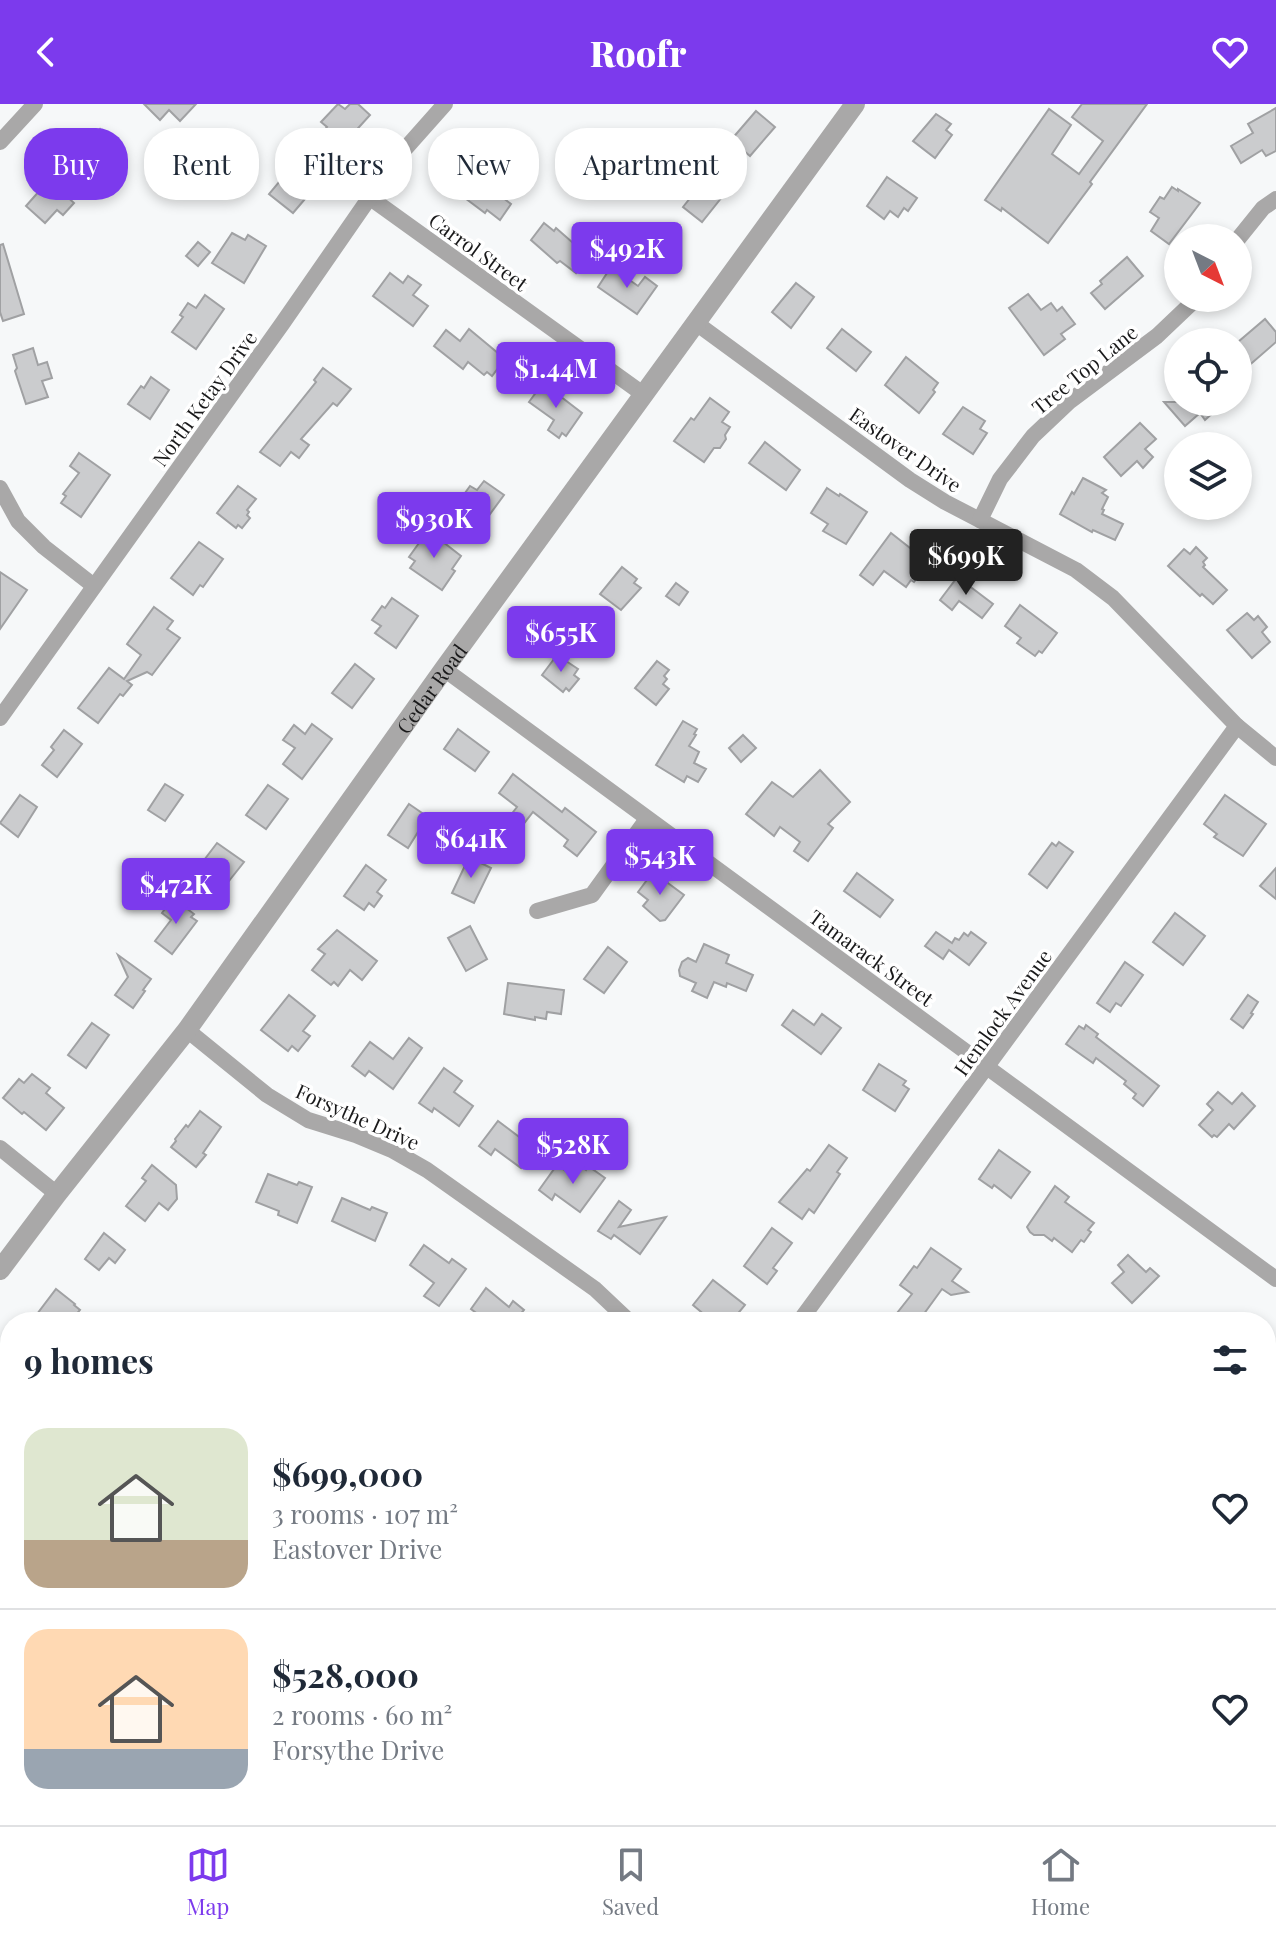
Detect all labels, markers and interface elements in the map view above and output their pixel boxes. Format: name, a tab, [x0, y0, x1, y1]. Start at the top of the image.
text: Roofr	[590, 28, 686, 76]
icon: back	[24, 30, 68, 74]
icon: heart	[1208, 30, 1252, 74]
chip: Buy	[24, 128, 128, 200]
chip: Rent	[144, 128, 259, 200]
chip: Filters	[275, 128, 412, 200]
chip: New	[428, 128, 539, 200]
chip: Apartment	[555, 128, 747, 200]
street label: Carrol Street	[424, 206, 535, 297]
pin: $492K	[571, 222, 683, 290]
north arrow	[1164, 224, 1252, 312]
map controls	[1164, 224, 1252, 520]
text: $492K	[589, 230, 665, 265]
street label: Tree Top Lane	[1026, 318, 1142, 420]
street label: North Ketay Drive	[146, 325, 262, 471]
button: locate	[1164, 328, 1252, 416]
pin: $1.44M	[491, 342, 621, 410]
text: $1.44M	[514, 350, 598, 385]
street label: Eastover Drive	[845, 400, 967, 498]
button: layers	[1164, 432, 1252, 520]
pin: $930K	[378, 492, 490, 560]
text: $930K	[395, 500, 473, 535]
pin: $699K	[910, 529, 1022, 597]
text: $699K	[928, 537, 1004, 572]
pin: $655K	[505, 606, 617, 674]
text: $655K	[525, 614, 597, 649]
street label: Cedar Road	[389, 637, 472, 738]
pin: $641K	[415, 812, 527, 880]
text: $641K	[435, 820, 507, 855]
pin: $543K	[604, 829, 716, 897]
text: $543K	[624, 837, 696, 872]
pin: $472K	[120, 858, 232, 926]
text: $472K	[140, 866, 212, 901]
street label: Tamarack Street	[804, 903, 940, 1012]
street label: Hemlock Avenue	[947, 943, 1057, 1081]
street label: Forsythe Drive	[292, 1077, 424, 1155]
pin: $528K	[517, 1118, 629, 1186]
text: $528K	[536, 1126, 610, 1161]
text: 9 homes	[24, 1337, 154, 1383]
icon: filters	[1208, 1338, 1252, 1382]
text: $699,000	[272, 1450, 423, 1496]
icon: home	[88, 1460, 184, 1556]
icon: heart	[1208, 1486, 1252, 1530]
text: 3 rooms · 107 m²	[272, 1496, 458, 1531]
text: Eastover Drive	[272, 1531, 442, 1566]
text: $528,000	[272, 1651, 419, 1697]
icon: home	[88, 1661, 184, 1757]
icon: heart	[1208, 1687, 1252, 1731]
text: 2 rooms · 60 m²	[272, 1697, 452, 1732]
text: Forsythe Drive	[272, 1732, 444, 1767]
tab: Map	[186, 1843, 230, 1921]
tab: Saved	[602, 1843, 659, 1921]
tab: Home	[1031, 1843, 1090, 1921]

